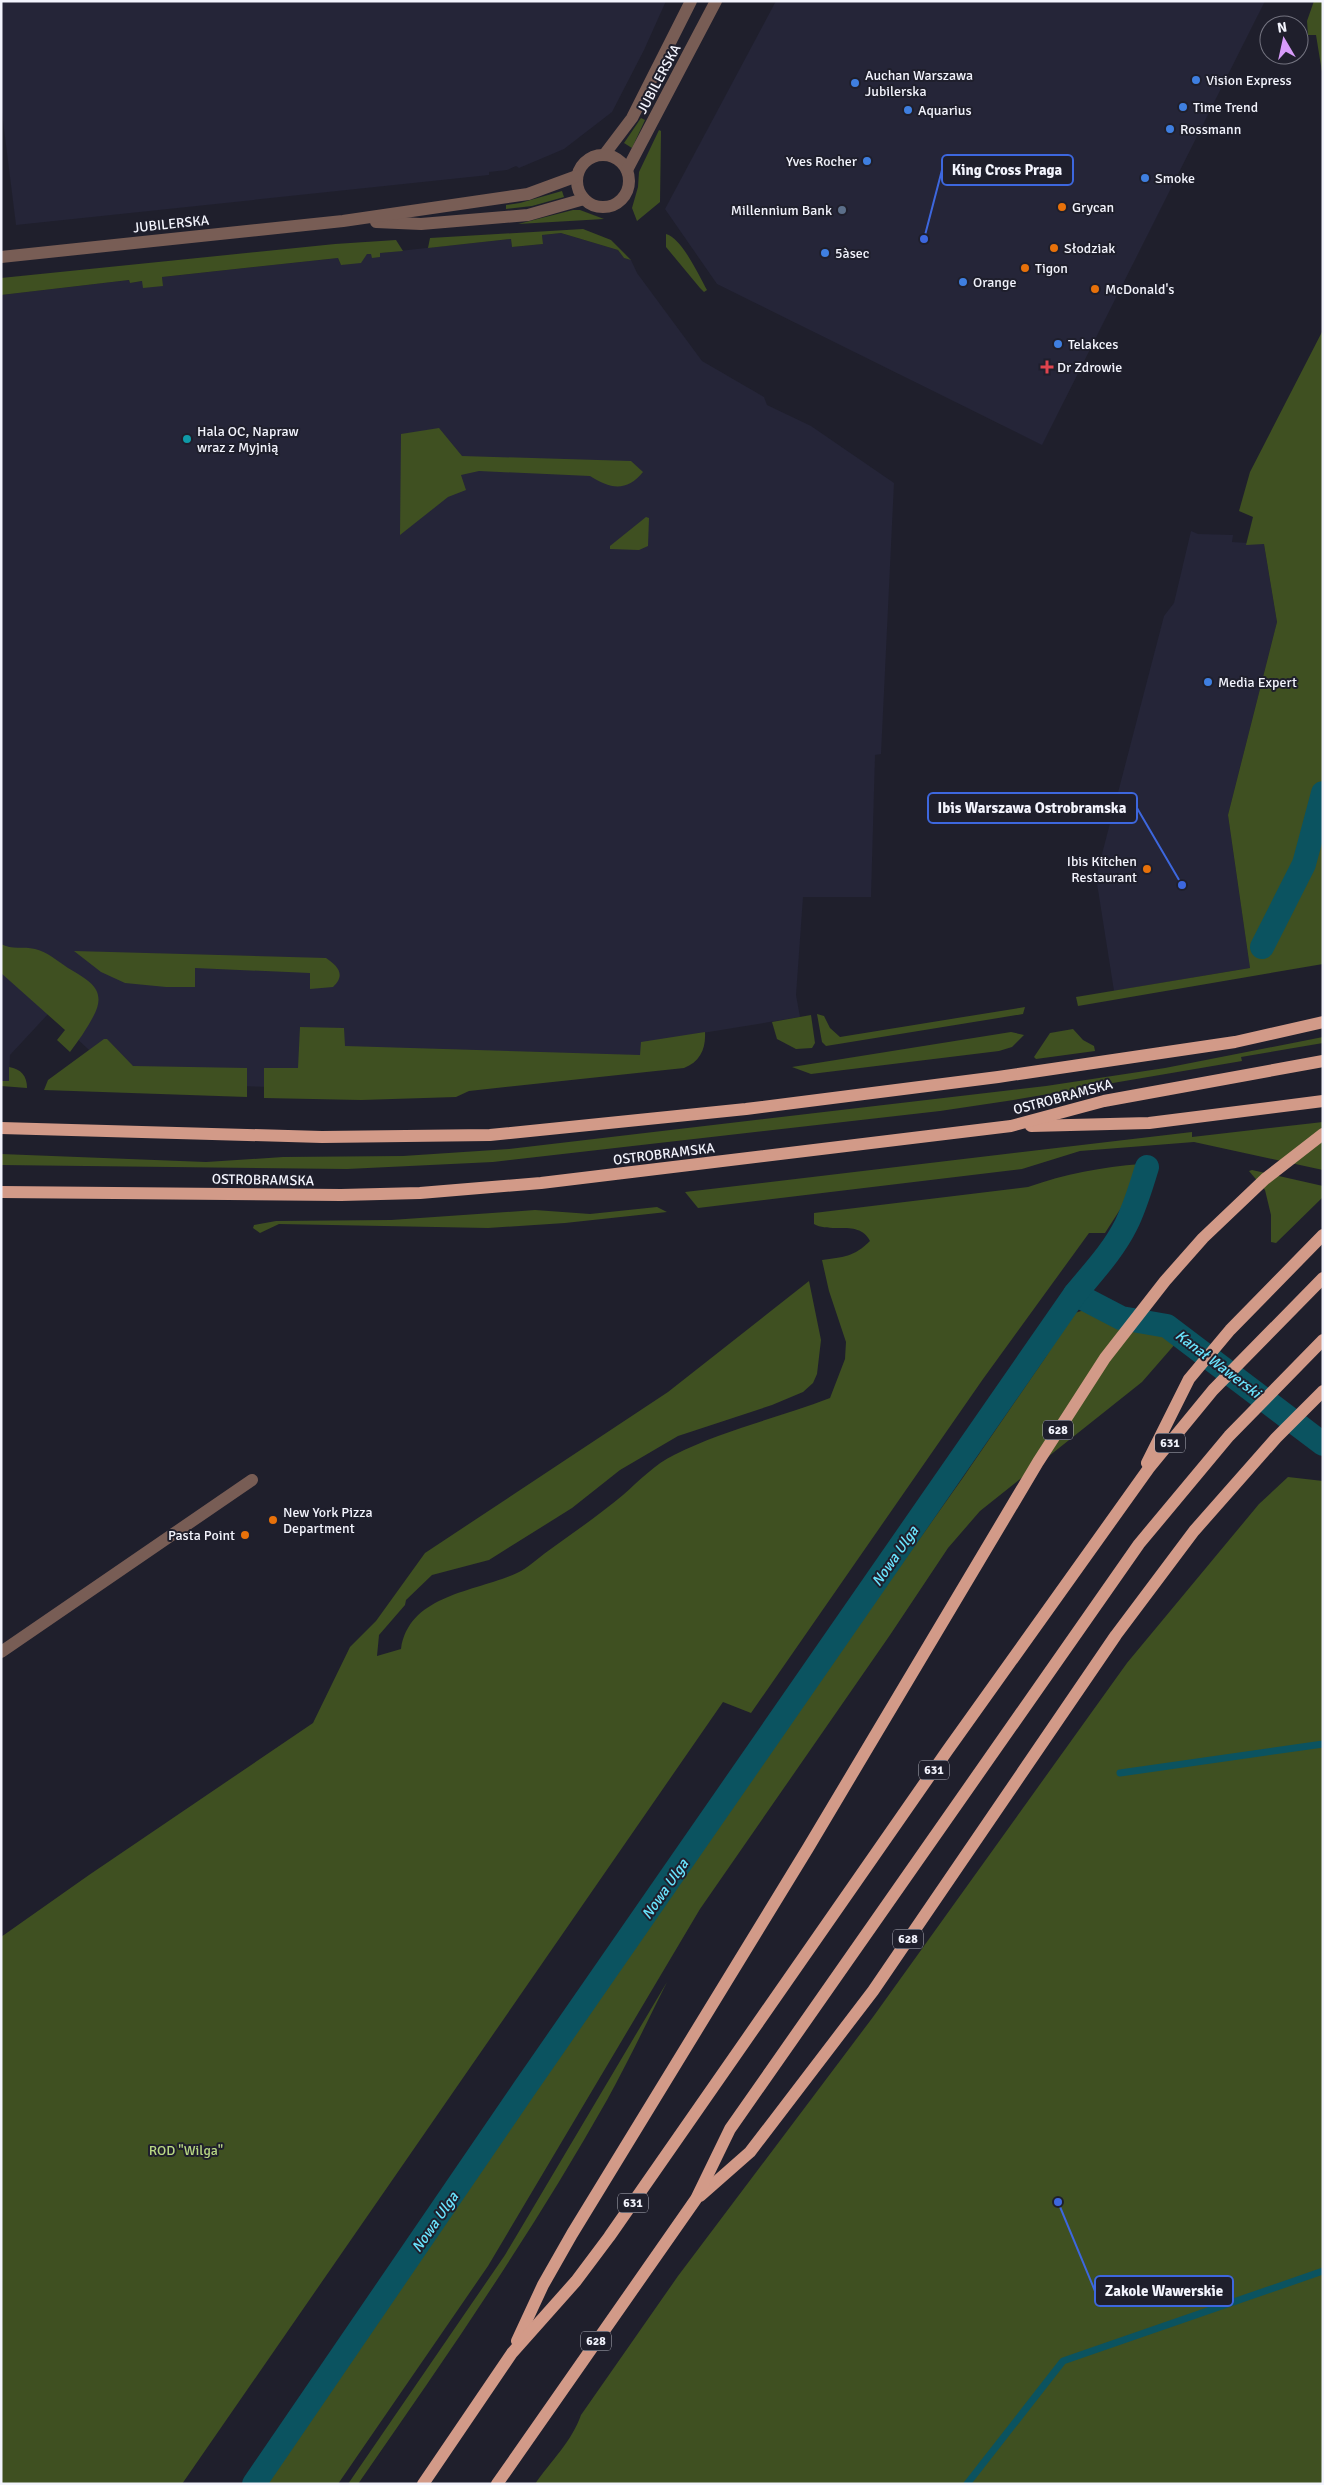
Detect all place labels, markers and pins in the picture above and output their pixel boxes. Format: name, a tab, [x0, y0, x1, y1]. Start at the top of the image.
place label: Auchan Warszawa Jubilerska	[865, 67, 973, 100]
place label: Vision Express	[1206, 72, 1292, 89]
marker: Vision Express	[1190, 74, 1202, 86]
marker: Auchan Warszawa Jubilerska	[849, 77, 861, 89]
place label: Time Trend	[1193, 99, 1258, 116]
marker: Time Trend	[1177, 101, 1189, 113]
place label: Aquarius	[918, 102, 972, 119]
marker: Aquarius	[902, 104, 914, 116]
place label: Rossmann	[1180, 121, 1241, 138]
marker: Rossmann	[1164, 123, 1176, 135]
place label: Yves Rocher	[786, 153, 858, 170]
marker: Yves Rocher	[861, 155, 873, 167]
callout: King Cross Praga	[942, 155, 1073, 185]
place label: Smoke	[1155, 170, 1195, 187]
marker: Smoke	[1139, 172, 1151, 184]
place label: Grycan	[1072, 199, 1114, 216]
marker: Grycan	[1056, 201, 1068, 213]
place label: Millennium Bank	[731, 202, 832, 219]
marker: Millennium Bank	[836, 204, 848, 216]
place label: Słodziak	[1064, 240, 1115, 257]
marker: Słodziak	[1048, 242, 1060, 254]
place label: 5àsec	[835, 245, 870, 262]
marker: 5àsec	[819, 247, 831, 259]
place label: Tigon	[1035, 260, 1068, 277]
marker: Tigon	[1019, 262, 1031, 274]
place label: Orange	[973, 274, 1016, 291]
marker: Orange	[957, 276, 969, 288]
place label: McDonald's	[1105, 281, 1174, 298]
marker: McDonald's	[1089, 283, 1101, 295]
place label: Telakces	[1068, 336, 1118, 353]
marker: Telakces	[1052, 338, 1064, 350]
place label: Dr Zdrowie	[1057, 359, 1122, 376]
marker: Dr Zdrowie	[1041, 361, 1053, 373]
place label: Hala OC, Napraw wraz z Myjnią	[197, 423, 299, 456]
marker: Hala OC, Napraw wraz z Myjnią	[181, 433, 193, 445]
place label: Media Expert	[1218, 674, 1297, 691]
marker: Media Expert	[1202, 676, 1214, 688]
callout: Ibis Warszawa Ostrobramska	[928, 793, 1137, 823]
place label: Ibis Kitchen Restaurant	[1067, 853, 1137, 886]
marker: Ibis Kitchen Restaurant	[1141, 863, 1153, 875]
place label: New York Pizza Department	[283, 1504, 373, 1537]
marker: New York Pizza Department	[267, 1514, 279, 1526]
place label: Pasta Point	[168, 1527, 235, 1544]
marker: Pasta Point	[239, 1529, 251, 1541]
callout: Zakole Wawerskie	[1095, 2276, 1233, 2306]

